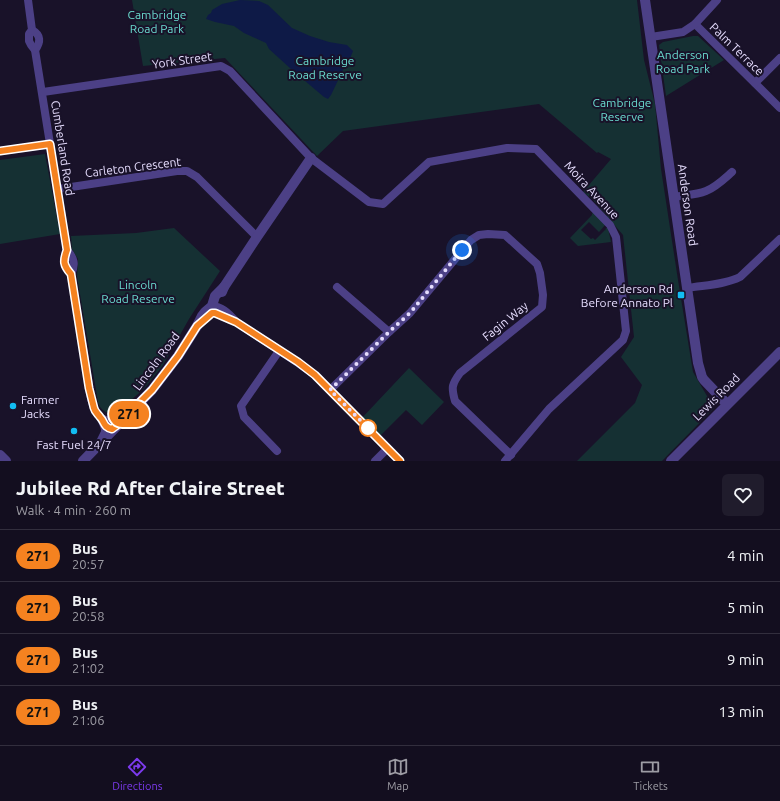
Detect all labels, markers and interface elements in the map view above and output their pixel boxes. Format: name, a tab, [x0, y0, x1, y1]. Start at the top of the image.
park label: Cambridge Road Park	[128, 8, 186, 35]
street label: Palm Terrace	[707, 20, 767, 78]
park label: Anderson Road Park	[656, 48, 710, 75]
street label: York Street	[151, 49, 213, 71]
park label: Cambridge Road Reserve	[288, 54, 362, 81]
park label: Cambridge Reserve	[593, 96, 651, 123]
street label: Cumberland Road	[49, 99, 77, 197]
street label: Carleton Crescent	[84, 155, 182, 179]
street label: Moira Avenue	[562, 158, 622, 222]
street label: Anderson Road	[676, 163, 700, 247]
your location	[452, 240, 472, 260]
park label: Lincoln Road Reserve	[101, 278, 175, 305]
place label: Anderson Rd Before Annato Pl	[581, 282, 673, 309]
marker: Anderson Rd Before Annato Pl	[676, 290, 686, 300]
street label: Fagin Way	[480, 299, 530, 343]
street label: Lincoln Road	[130, 330, 182, 392]
street label: Lewis Road	[690, 371, 742, 423]
place label: Farmer Jacks	[21, 393, 60, 420]
marker: Farmer Jacks	[8, 401, 18, 411]
line badge: 271	[106, 401, 152, 427]
text: 271	[117, 406, 141, 422]
unlabelled marker	[359, 419, 377, 437]
marker: Fast Fuel 24/7	[69, 426, 79, 436]
place label: Fast Fuel 24/7	[37, 438, 111, 451]
button: heart	[722, 474, 764, 516]
text: Jubilee Rd After Claire Street	[16, 477, 285, 499]
text: Walk · 4 min · 260 m	[16, 503, 131, 517]
text: Bus	[72, 540, 98, 557]
text: 4 min	[727, 547, 764, 564]
text: 271	[26, 548, 50, 564]
text: 20:57	[72, 557, 105, 571]
text: Bus	[72, 592, 98, 609]
text: 5 min	[727, 599, 764, 616]
text: 271	[26, 600, 50, 616]
text: 20:58	[72, 609, 105, 623]
text: Bus	[72, 644, 98, 661]
text: 9 min	[727, 651, 764, 668]
text: 271	[26, 652, 50, 668]
text: 21:02	[72, 661, 105, 675]
text: Bus	[72, 696, 98, 713]
text: 13 min	[718, 703, 764, 720]
text: 271	[26, 704, 50, 720]
text: 21:06	[72, 713, 105, 727]
tab: Directions	[112, 756, 162, 792]
tab: Map	[387, 756, 409, 792]
tab: Tickets	[633, 756, 668, 792]

